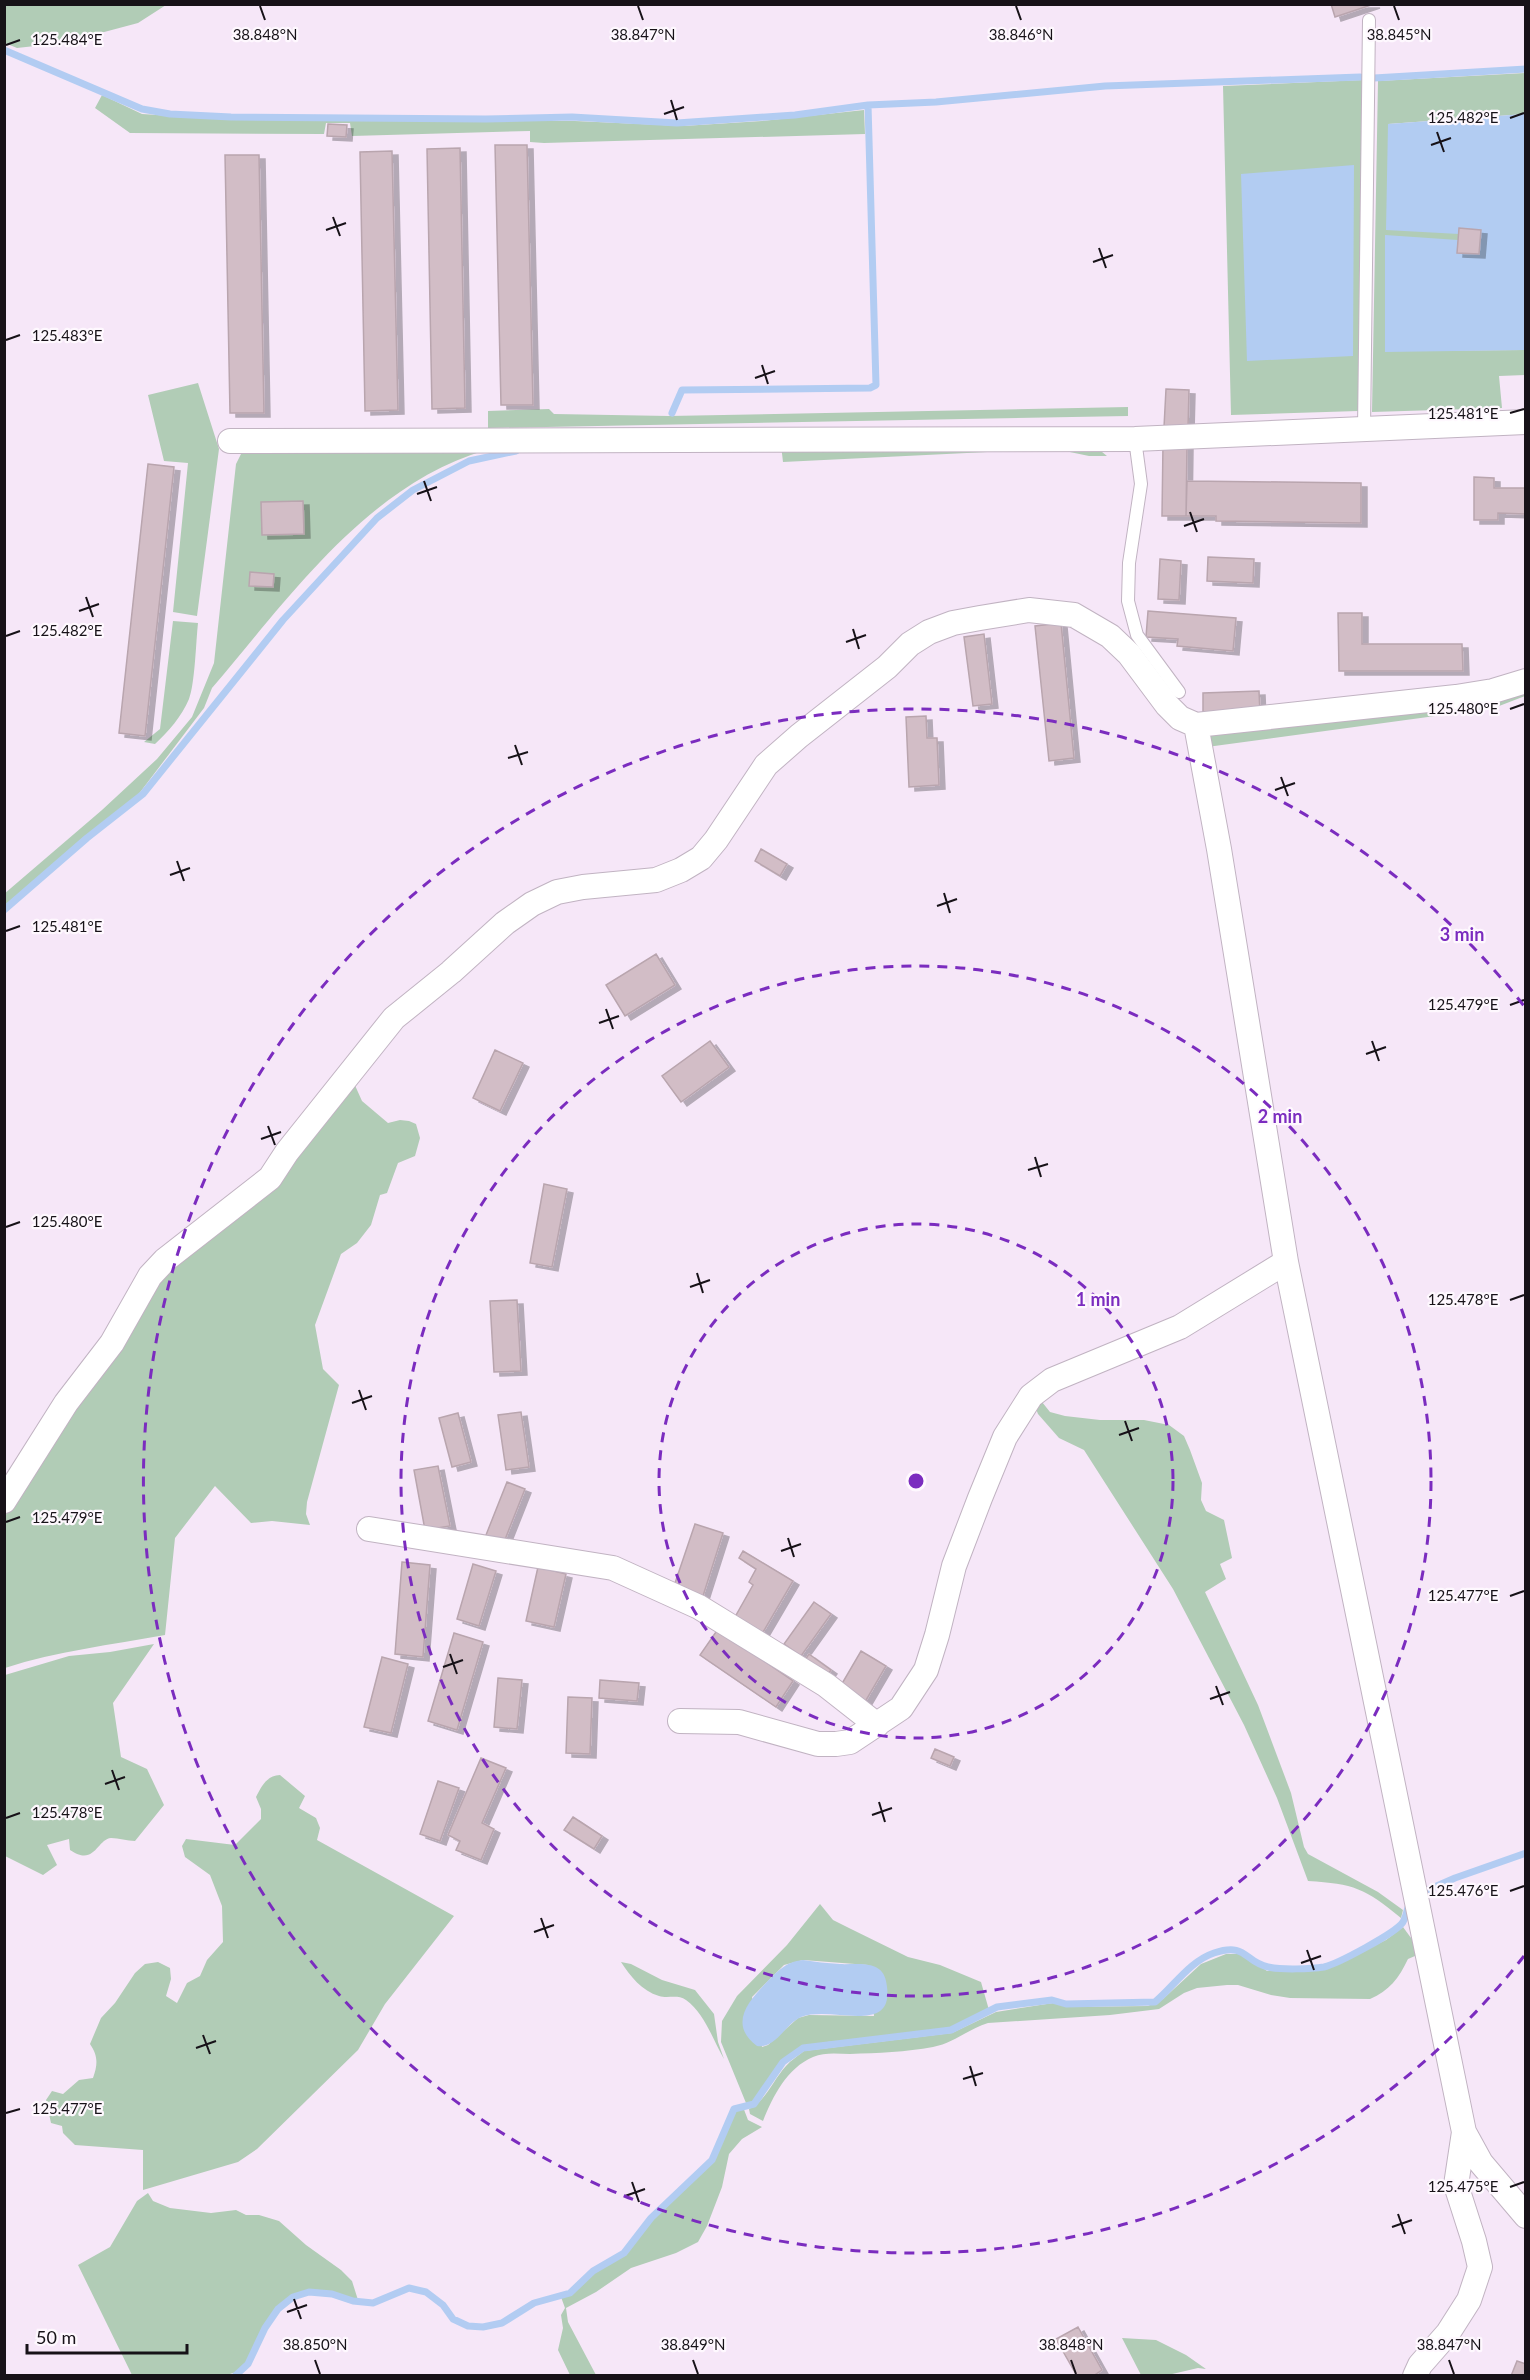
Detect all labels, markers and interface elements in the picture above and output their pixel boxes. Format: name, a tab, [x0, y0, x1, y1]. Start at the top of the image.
text: 38.848°N	[233, 25, 297, 43]
text: 38.847°N	[611, 25, 675, 43]
text: 38.846°N	[989, 25, 1053, 43]
text: 38.845°N	[1367, 25, 1431, 43]
text: 125.484°E	[32, 30, 102, 48]
text: 125.482°E	[1428, 108, 1498, 126]
text: 125.483°E	[32, 326, 102, 344]
text: 125.481°E	[1428, 404, 1498, 422]
text: 125.482°E	[32, 621, 102, 639]
text: 125.480°E	[1428, 699, 1498, 717]
text: 125.481°E	[32, 917, 102, 935]
text: 3 min	[1440, 923, 1484, 945]
text: 125.479°E	[1428, 995, 1498, 1013]
text: 2 min	[1258, 1105, 1302, 1127]
text: 125.480°E	[32, 1212, 102, 1230]
text: 1 min	[1076, 1288, 1120, 1310]
text: 125.478°E	[1428, 1290, 1498, 1308]
centre of rings	[906, 1471, 926, 1491]
text: 125.479°E	[32, 1508, 102, 1526]
text: 125.477°E	[1428, 1586, 1498, 1604]
text: 125.478°E	[32, 1803, 102, 1821]
text: 125.476°E	[1428, 1881, 1498, 1899]
text: 125.477°E	[32, 2099, 102, 2117]
text: 125.475°E	[1428, 2177, 1498, 2195]
scale bar	[27, 2317, 188, 2355]
text: 50 m	[36, 2326, 76, 2348]
text: 38.850°N	[283, 2335, 347, 2353]
text: 38.849°N	[661, 2335, 725, 2353]
text: 38.848°N	[1039, 2335, 1103, 2353]
text: 38.847°N	[1417, 2335, 1481, 2353]

